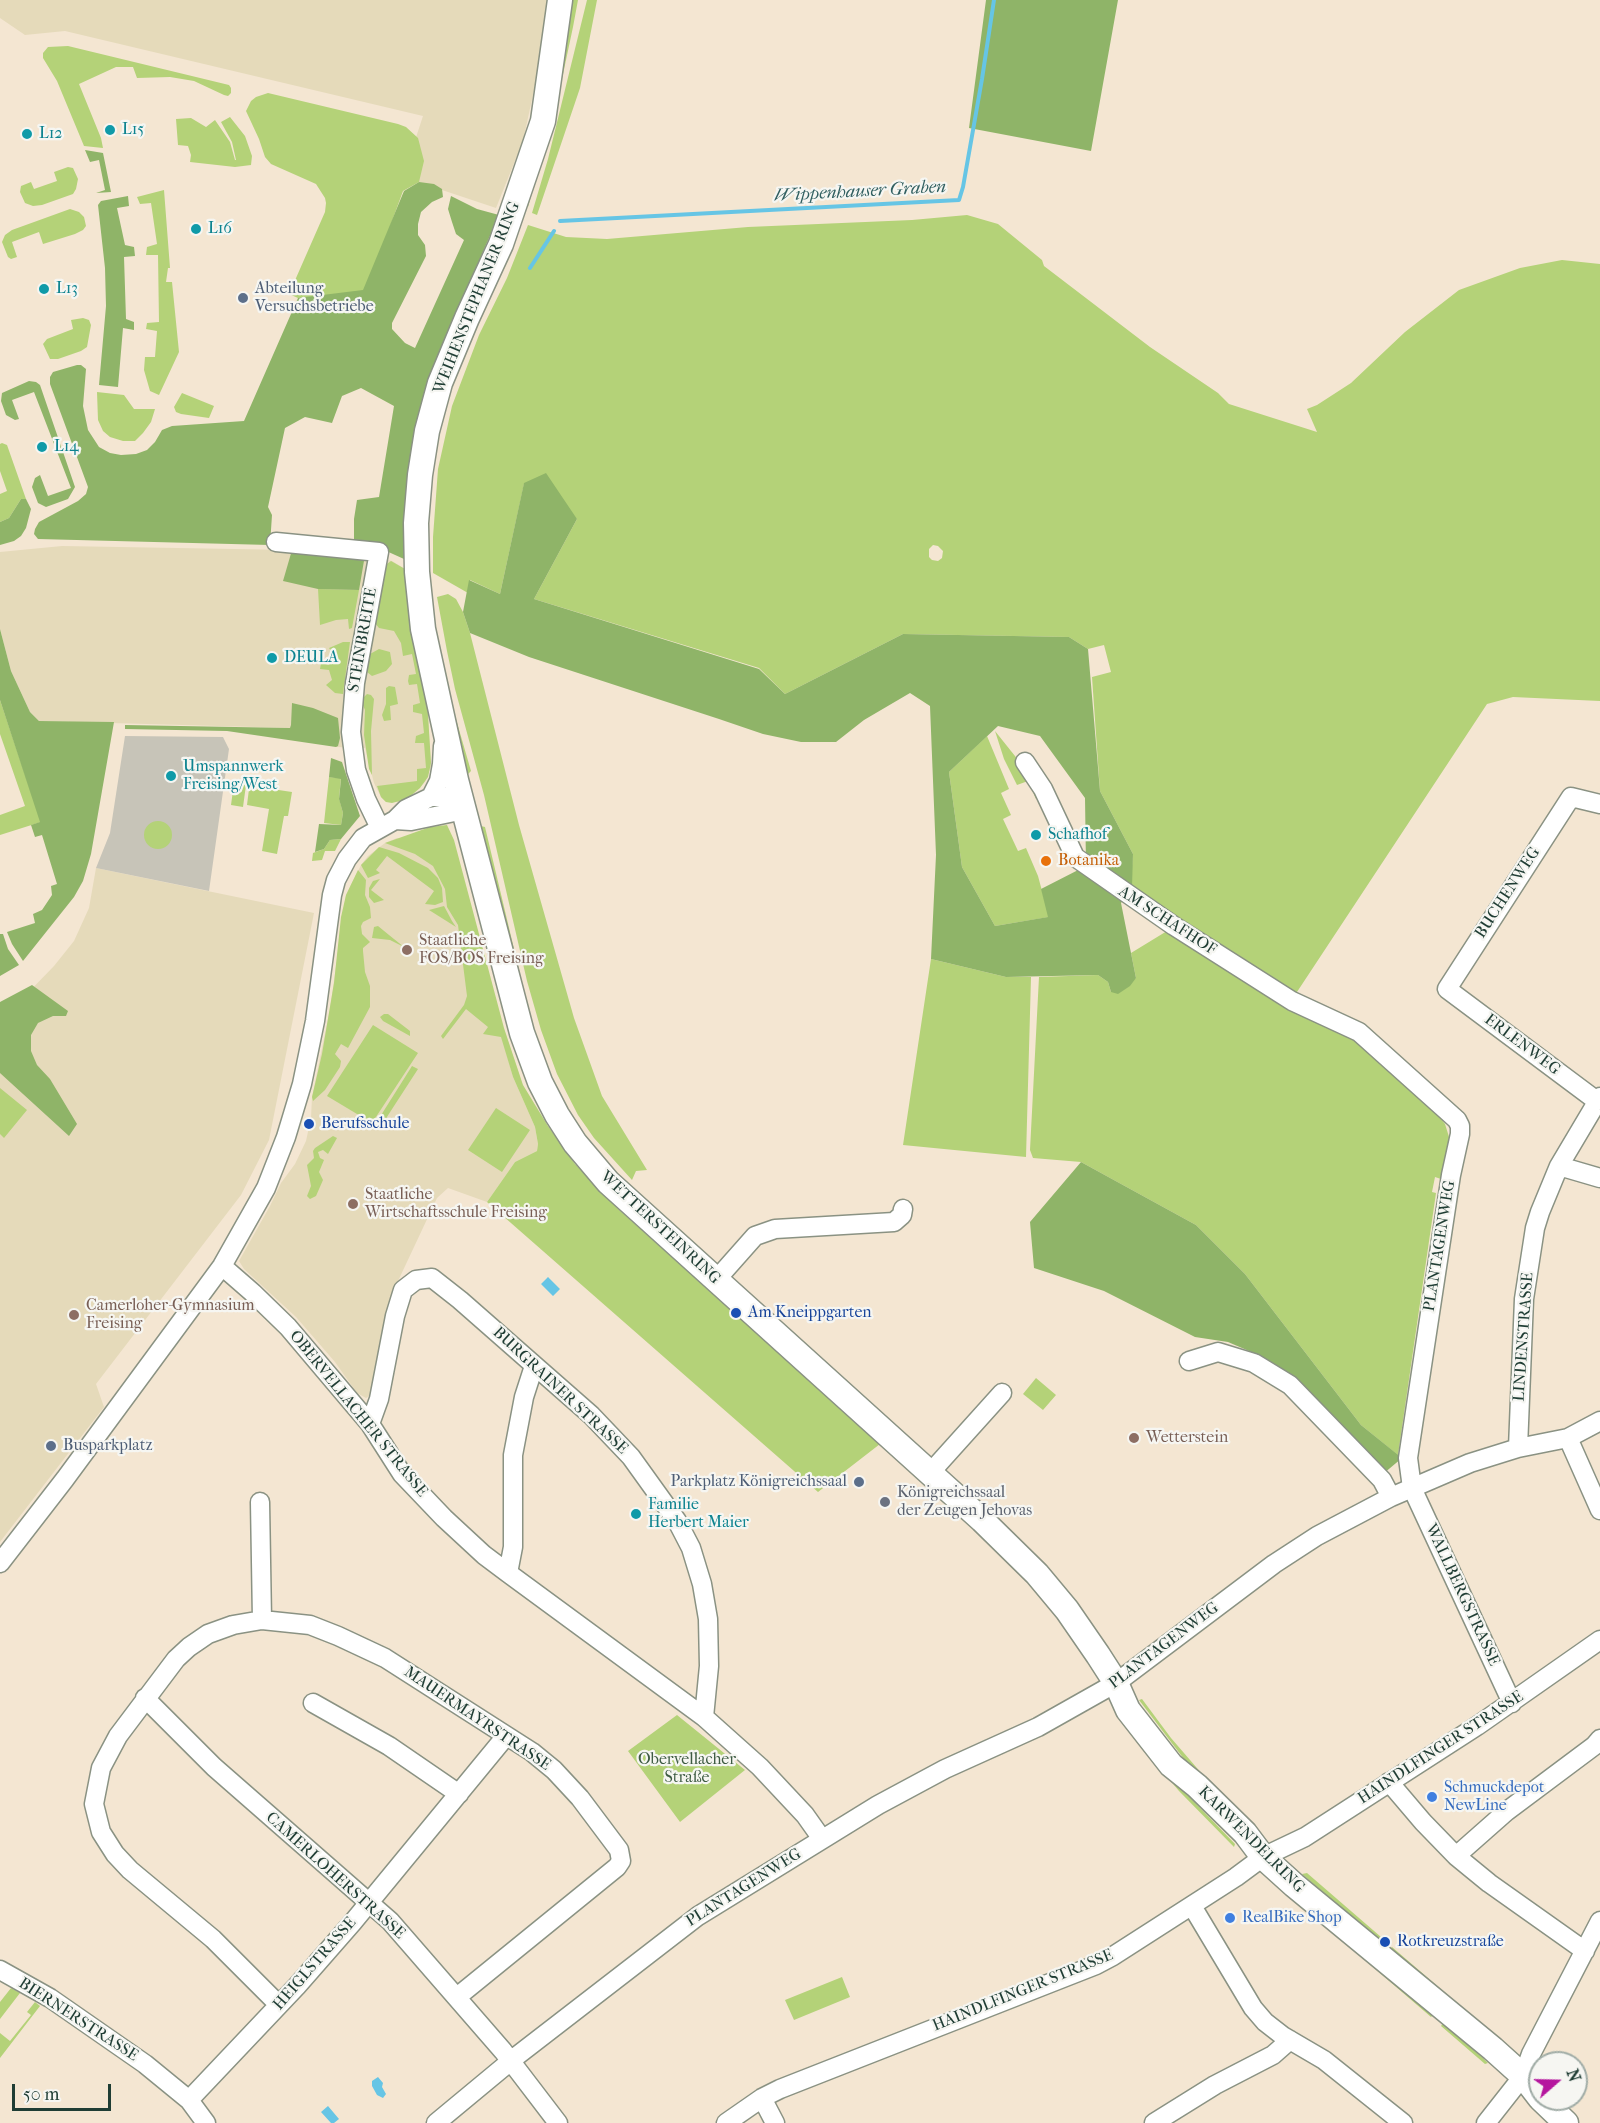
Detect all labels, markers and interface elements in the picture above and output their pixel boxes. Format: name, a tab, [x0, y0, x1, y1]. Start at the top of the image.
place label: L15	[122, 120, 144, 140]
marker: L15	[103, 123, 117, 137]
place label: L12	[39, 124, 63, 144]
marker: L12	[20, 127, 34, 141]
water label: Wippenhauser Graben	[773, 177, 947, 207]
street label: WEIHENSTEPHANER RING	[430, 199, 524, 397]
place label: L16	[208, 219, 232, 239]
marker: L16	[189, 222, 203, 236]
place label: L13	[56, 279, 78, 299]
place label: Abteilung Versuchsbetriebe	[255, 279, 374, 317]
marker: L13	[37, 282, 51, 296]
marker: Abteilung Versuchsbetriebe	[236, 291, 250, 305]
place label: L14	[54, 437, 79, 457]
marker: L14	[35, 440, 49, 454]
street label: STEINBREITE	[344, 586, 382, 694]
place label: DEULA	[284, 648, 338, 668]
marker: DEULA	[265, 651, 279, 665]
place label: Umspannwerk Freising/West	[183, 757, 283, 795]
marker: Umspannwerk Freising/West	[164, 769, 178, 783]
place label: Schafhof	[1048, 825, 1107, 845]
marker: Schafhof	[1029, 828, 1043, 842]
street label: BUCHENWEG	[1471, 844, 1545, 942]
place label: Botanika	[1058, 851, 1119, 871]
marker: Botanika	[1039, 854, 1053, 868]
street label: AM SCHAFHOF	[1115, 882, 1219, 960]
place label: Staatliche FOS/BOS Freising	[419, 931, 544, 969]
marker: Staatliche FOS/BOS Freising	[400, 943, 414, 957]
street label: ERLENWEG	[1480, 1010, 1564, 1080]
place label: Berufsschule	[321, 1114, 409, 1134]
marker: Berufsschule	[302, 1117, 316, 1131]
street label: WETTERSTEINRING	[596, 1167, 724, 1289]
street label: PLANTAGENWEG	[1420, 1179, 1460, 1313]
place label: Staatliche Wirtschaftsschule Freising	[365, 1185, 547, 1223]
marker: Staatliche Wirtschaftsschule Freising	[346, 1197, 360, 1211]
street label: LINDENSTRASSE	[1510, 1272, 1538, 1402]
place label: Camerloher-Gymnasium Freising	[86, 1296, 255, 1334]
place label: Am Kneippgarten	[748, 1303, 872, 1323]
marker: Am Kneippgarten	[729, 1306, 743, 1320]
marker: Camerloher-Gymnasium Freising	[67, 1308, 81, 1322]
street label: BURGRAINER STRASSE	[488, 1323, 632, 1459]
street label: OBERVELLACHER STRASSE	[285, 1327, 431, 1501]
place label: Wetterstein	[1146, 1428, 1228, 1448]
marker: Wetterstein	[1127, 1431, 1141, 1445]
place label: Busparkplatz	[63, 1436, 152, 1456]
marker: Busparkplatz	[44, 1439, 58, 1453]
place label: Parkplatz Königreichssaal	[670, 1472, 847, 1492]
marker: Parkplatz Königreichssaal	[852, 1475, 866, 1489]
place label: Königreichssaal der Zeugen Jehovas	[897, 1483, 1032, 1521]
place label: Familie Herbert Maier	[648, 1495, 749, 1533]
marker: Königreichssaal der Zeugen Jehovas	[878, 1495, 892, 1509]
marker: Familie Herbert Maier	[629, 1507, 643, 1521]
street label: WALLBERGSTRASSE	[1421, 1521, 1503, 1669]
street label: PLANTAGENWEG	[1105, 1598, 1223, 1694]
street label: MAUERMAYRSTRASSE	[400, 1663, 554, 1775]
street label: HAINDLFINGER STRASSE	[1355, 1687, 1527, 1809]
park label: Obervellacher Straße	[638, 1750, 736, 1788]
place label: Schmuckdepot NewLine	[1444, 1778, 1544, 1816]
street label: KARWENDELRING	[1194, 1783, 1308, 1897]
marker: Schmuckdepot NewLine	[1425, 1790, 1439, 1804]
street label: CAMERLOHERSTRASSE	[261, 1808, 409, 1944]
street label: PLANTAGENWEG	[683, 1845, 805, 1931]
place label: RealBike Shop	[1242, 1908, 1342, 1928]
marker: RealBike Shop	[1223, 1911, 1237, 1925]
street label: HEIGLSTRASSE	[269, 1914, 361, 2014]
place label: Rotkreuzstraße	[1397, 1932, 1504, 1952]
marker: Rotkreuzstraße	[1378, 1935, 1392, 1949]
street label: HAINDLFINGER STRASSE	[930, 1946, 1116, 2036]
street label: BIERNERSTRASSE	[15, 1974, 141, 2066]
north arrow	[1528, 2051, 1588, 2111]
text: N	[1562, 2066, 1585, 2084]
scale bar	[15, 2072, 114, 2110]
text: 50 m	[23, 2084, 59, 2105]

